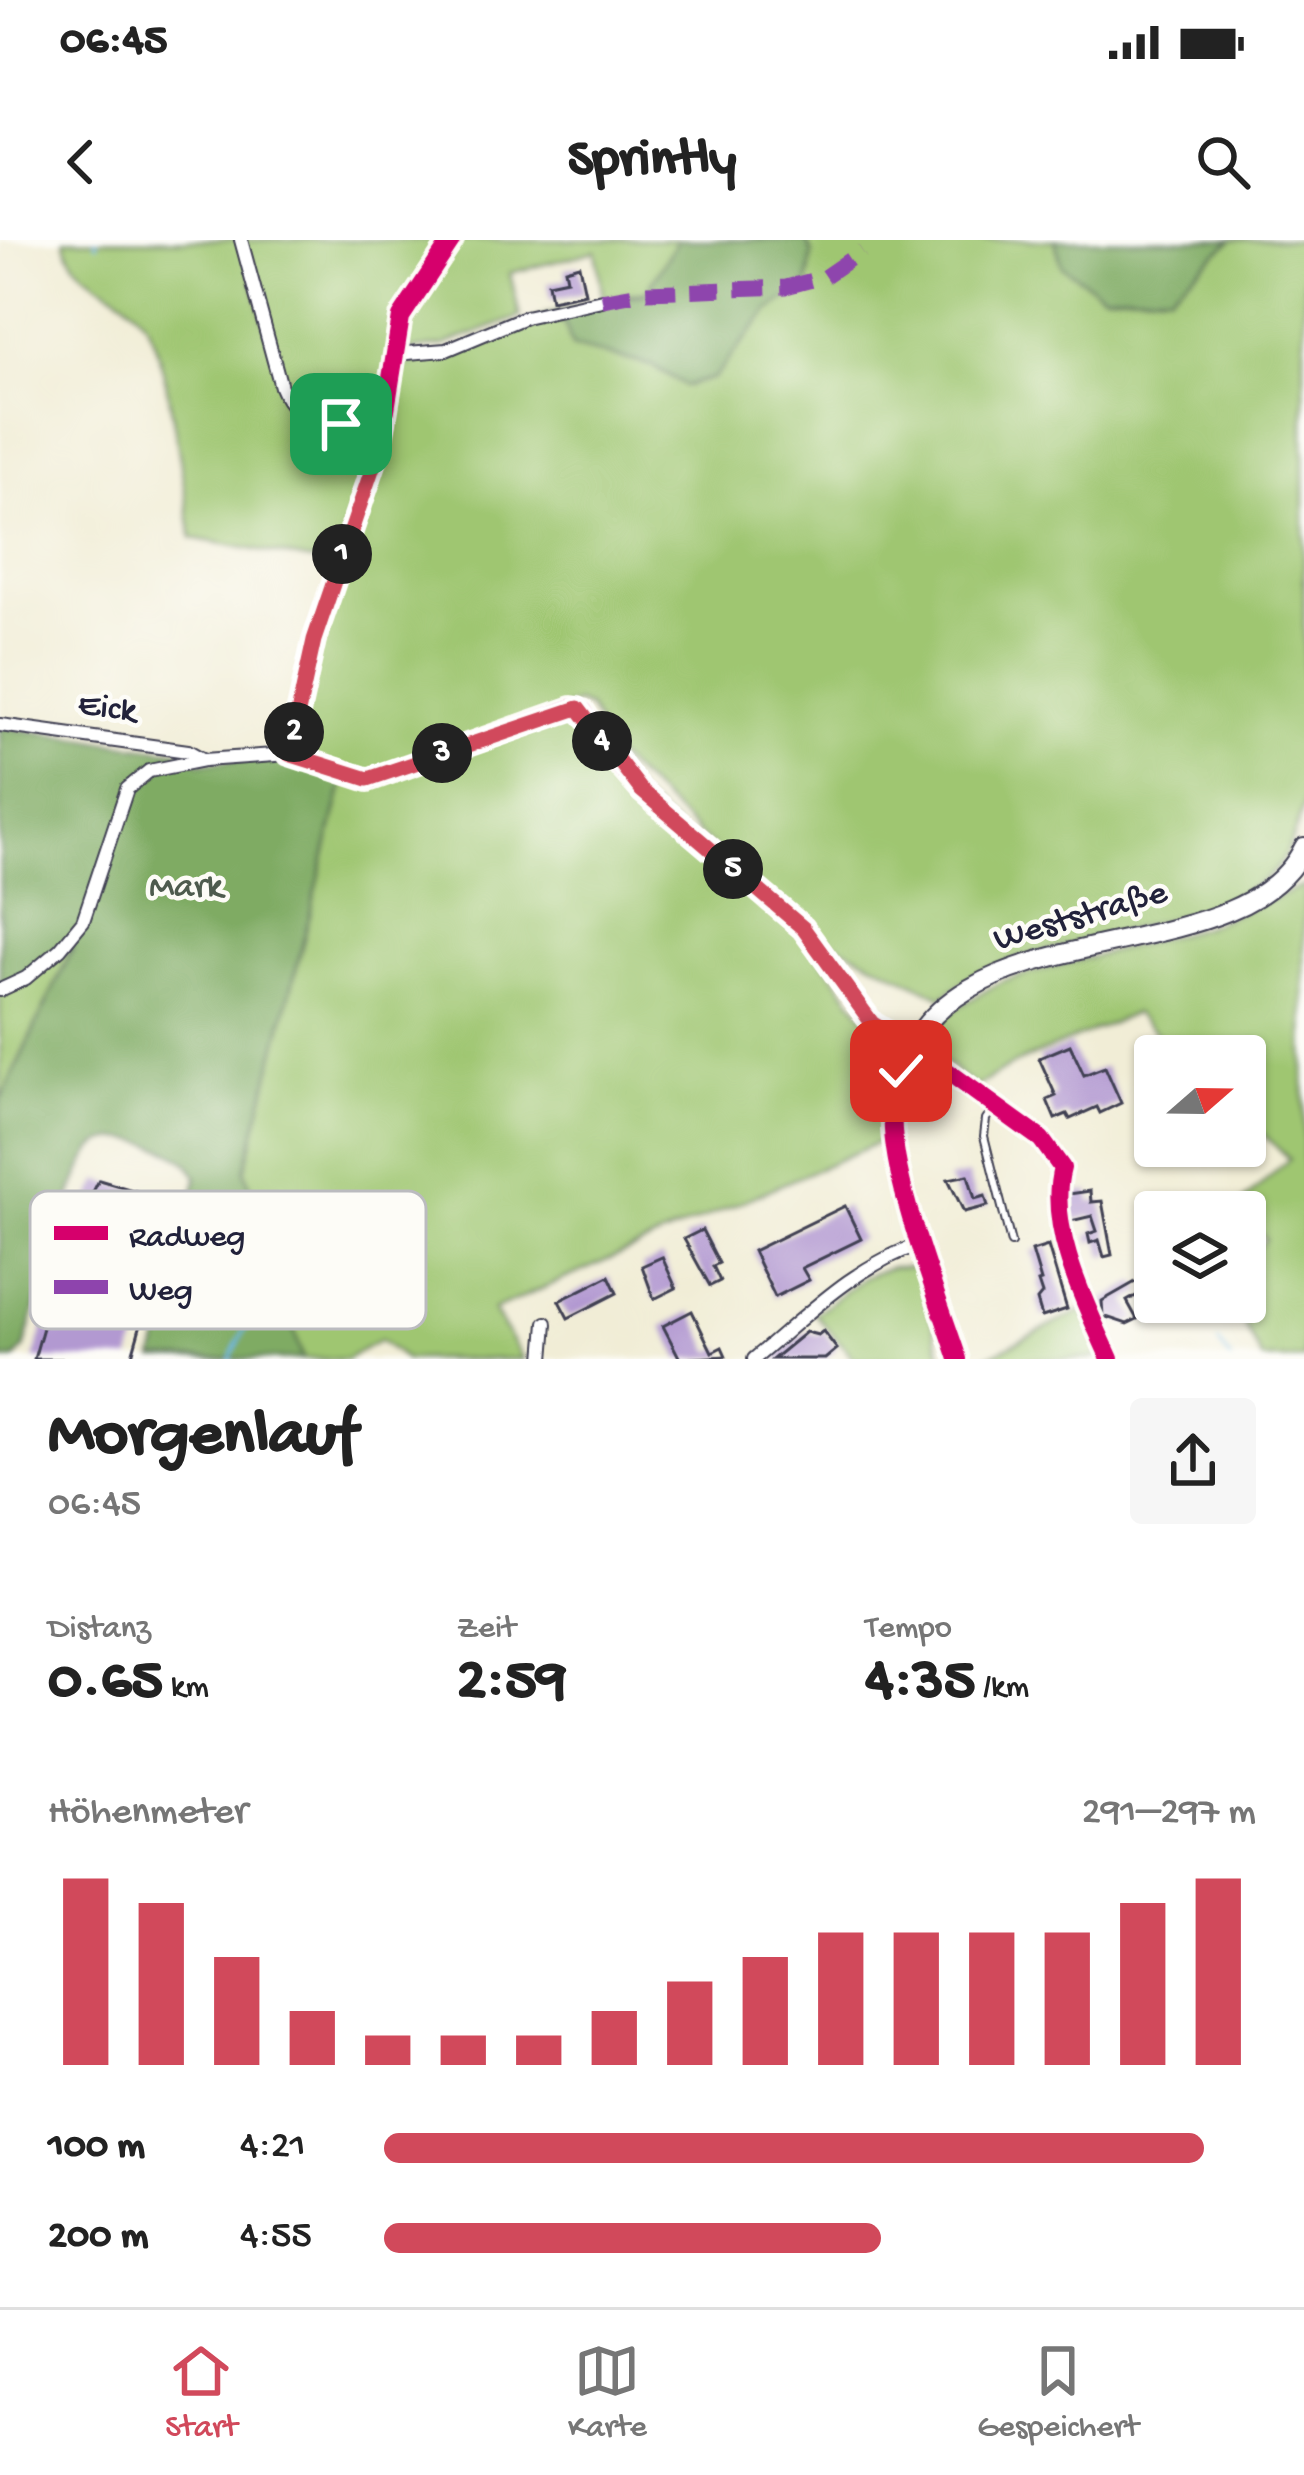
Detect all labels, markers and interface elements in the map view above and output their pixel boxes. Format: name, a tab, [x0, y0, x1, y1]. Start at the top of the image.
text: 06:45	[60, 16, 167, 69]
icon: back	[48, 129, 114, 195]
icon: search	[1190, 129, 1256, 195]
text: Sprintly	[568, 130, 736, 194]
pin	[290, 373, 392, 475]
icon: arrive	[308, 391, 374, 457]
pin: 1	[312, 524, 372, 584]
text: 1	[335, 535, 349, 573]
street label: Eick	[75, 685, 142, 736]
pin: 2	[264, 702, 324, 762]
pin: 4	[572, 711, 632, 771]
text: 2	[286, 713, 302, 751]
text: 4	[594, 722, 610, 760]
pin: 3	[412, 723, 472, 783]
text: 3	[433, 734, 451, 772]
pin: 5	[703, 839, 763, 899]
text: 5	[724, 850, 742, 888]
park label: Mark	[149, 867, 226, 910]
street label: Weststraße	[989, 873, 1173, 963]
pin	[850, 1020, 952, 1122]
north arrow	[1134, 1035, 1266, 1167]
map controls	[1134, 1035, 1266, 1323]
icon: check	[868, 1038, 934, 1104]
legend	[30, 1191, 426, 1329]
button: layers	[1134, 1191, 1266, 1323]
text: Radweg	[129, 1220, 245, 1258]
text: Weg	[129, 1274, 193, 1312]
button: share	[1130, 1398, 1256, 1524]
text: Morgenlauf	[48, 1399, 357, 1477]
text: 06:45	[48, 1483, 141, 1529]
text: Distanz	[48, 1611, 151, 1649]
text: Zeit	[457, 1611, 516, 1649]
text: Tempo	[865, 1611, 952, 1649]
text: 0.65	[48, 1649, 163, 1719]
text: 2:59	[457, 1649, 567, 1719]
text: 4:35	[865, 1649, 975, 1719]
text: km	[163, 1670, 209, 1708]
text: /km	[975, 1670, 1029, 1708]
text: Höhenmeter	[48, 1791, 248, 1837]
text: 291–297 m	[1082, 1791, 1256, 1837]
text: 100 m	[48, 2125, 145, 2171]
text: 4:21	[240, 2125, 306, 2171]
text: 200 m	[48, 2215, 148, 2261]
text: 4:55	[240, 2215, 312, 2261]
tab: Start	[165, 2338, 238, 2448]
tab: Karte	[568, 2338, 647, 2448]
tab: Gespeichert	[977, 2338, 1139, 2448]

